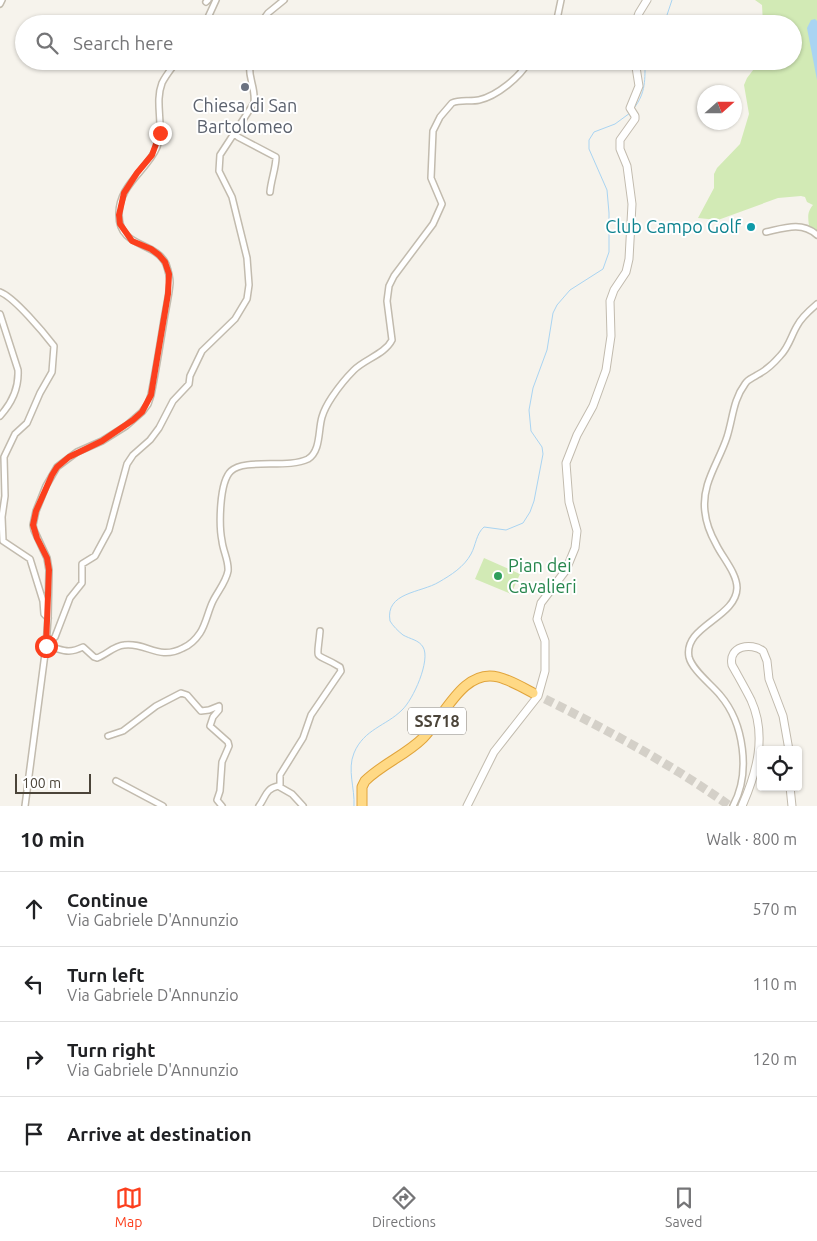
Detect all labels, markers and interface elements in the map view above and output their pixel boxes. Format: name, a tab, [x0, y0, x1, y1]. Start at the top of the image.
search box	[15, 15, 802, 70]
icon: search	[33, 29, 61, 57]
text: Search here	[73, 32, 173, 54]
marker: Chiesa di San Bartolomeo	[239, 81, 251, 93]
north arrow	[697, 85, 742, 130]
place label: Chiesa di San Bartolomeo	[193, 95, 297, 136]
route end	[149, 122, 172, 145]
place label: Club Campo Golf	[605, 216, 741, 236]
marker: Club Campo Golf	[745, 221, 757, 233]
place label: Pian dei Cavalieri	[508, 555, 577, 596]
marker: Pian dei Cavalieri	[492, 570, 504, 582]
route start	[35, 635, 58, 658]
road number: SS718	[408, 708, 466, 734]
map controls	[757, 746, 802, 791]
button: locate	[757, 746, 802, 791]
scale bar	[15, 771, 91, 794]
text: 100 m	[22, 775, 61, 791]
text: 10 min	[20, 827, 85, 851]
text: Walk · 800 m	[706, 830, 797, 848]
text: Continue	[67, 889, 148, 911]
icon: ahead	[20, 895, 48, 923]
text: 570 m	[752, 900, 797, 918]
text: Via Gabriele D'Annunzio	[67, 911, 239, 929]
text: Turn left	[67, 964, 145, 986]
icon: left	[20, 970, 48, 998]
text: 110 m	[752, 975, 797, 993]
text: Via Gabriele D'Annunzio	[67, 986, 239, 1004]
text: Turn right	[67, 1039, 155, 1061]
icon: right	[20, 1045, 48, 1073]
text: 120 m	[752, 1050, 797, 1068]
text: Via Gabriele D'Annunzio	[67, 1061, 239, 1079]
icon: arrive	[20, 1120, 48, 1148]
text: Arrive at destination	[67, 1123, 252, 1145]
tab: Map	[115, 1184, 143, 1230]
tab: Directions	[372, 1184, 436, 1230]
tab: Saved	[665, 1184, 702, 1230]

